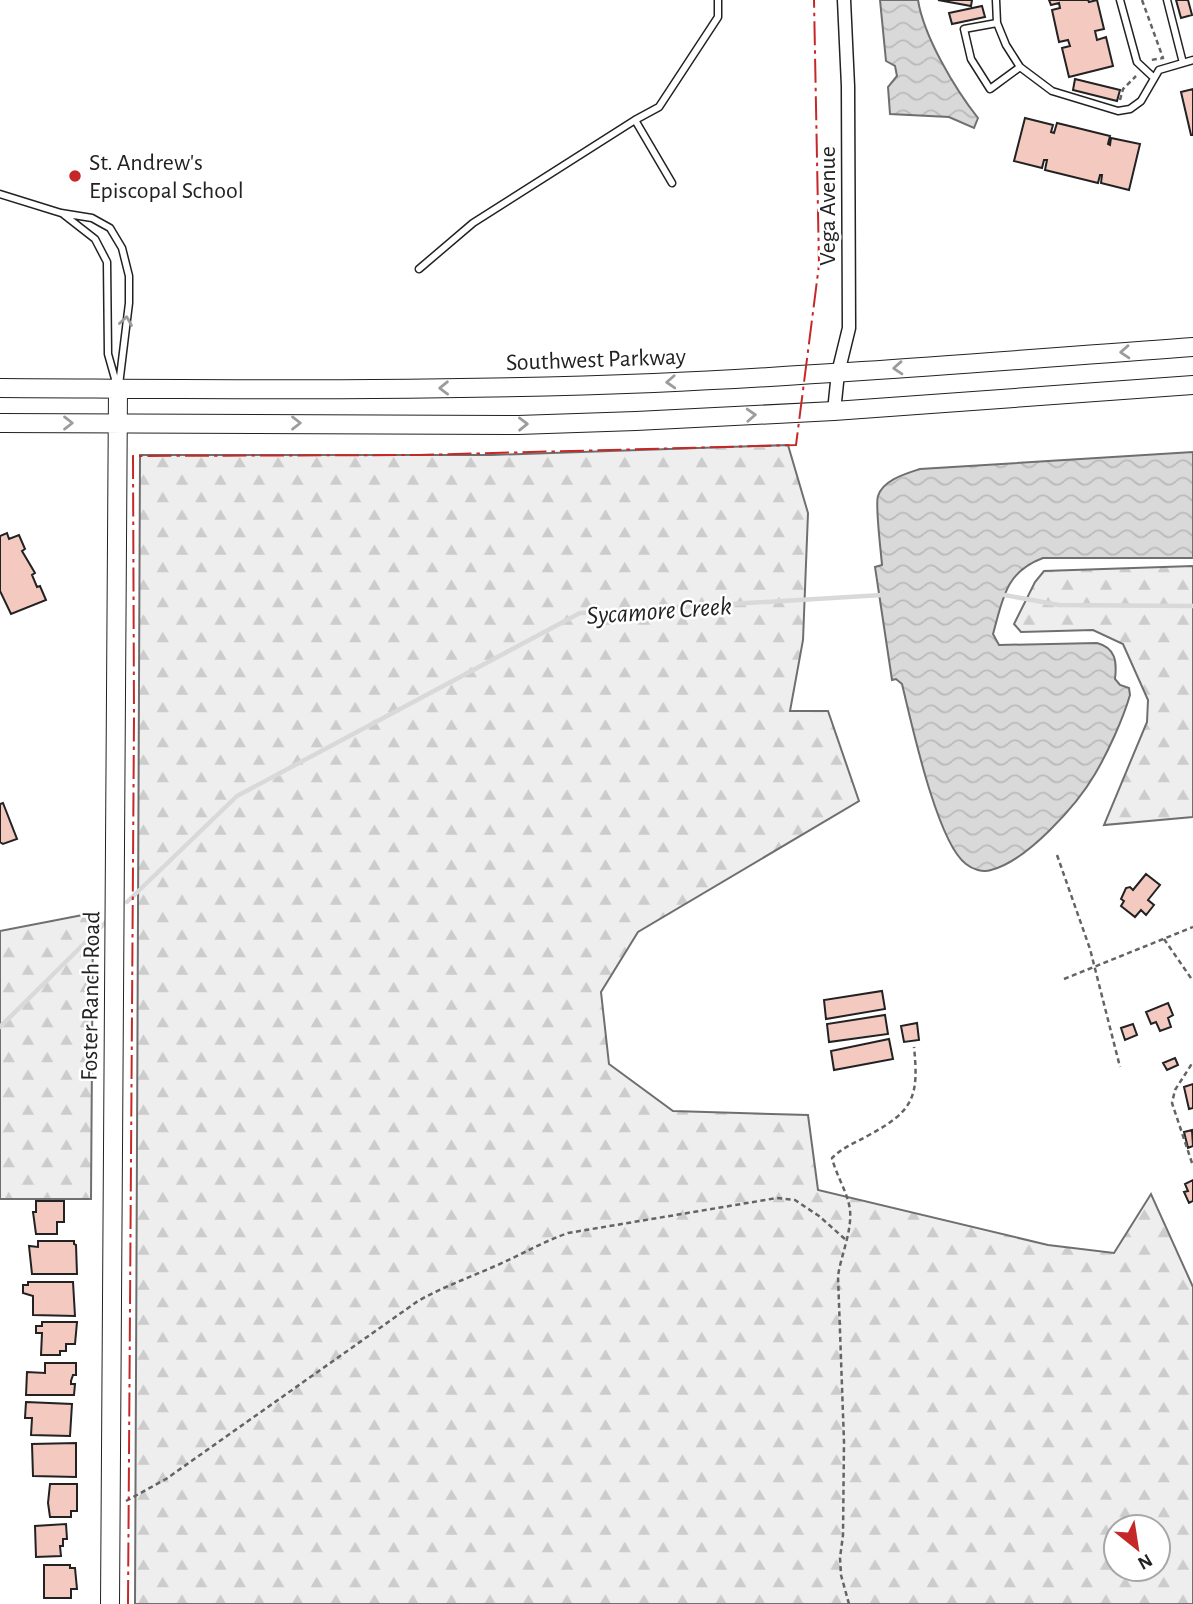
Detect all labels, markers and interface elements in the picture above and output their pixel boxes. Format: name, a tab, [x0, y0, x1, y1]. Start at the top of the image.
street label: Vega Avenue	[816, 146, 840, 266]
place label: St. Andrew's Episcopal School	[89, 151, 244, 203]
marker: St. Andrew's Episcopal School	[67, 168, 83, 184]
one-way arrow	[118, 315, 133, 327]
one-way arrow	[1119, 344, 1130, 359]
street label: Southwest Parkway	[506, 345, 687, 375]
one-way arrow	[892, 361, 903, 376]
one-way arrow	[665, 374, 676, 389]
one-way arrow	[438, 380, 449, 395]
one-way arrow	[745, 408, 756, 423]
one-way arrow	[63, 415, 74, 431]
one-way arrow	[291, 415, 301, 431]
one-way arrow	[518, 417, 529, 432]
water label: Sycamore Creek	[586, 593, 733, 629]
street label: Foster Ranch Road	[78, 911, 104, 1081]
north arrow	[1102, 1513, 1172, 1583]
text: N	[1134, 1550, 1155, 1573]

